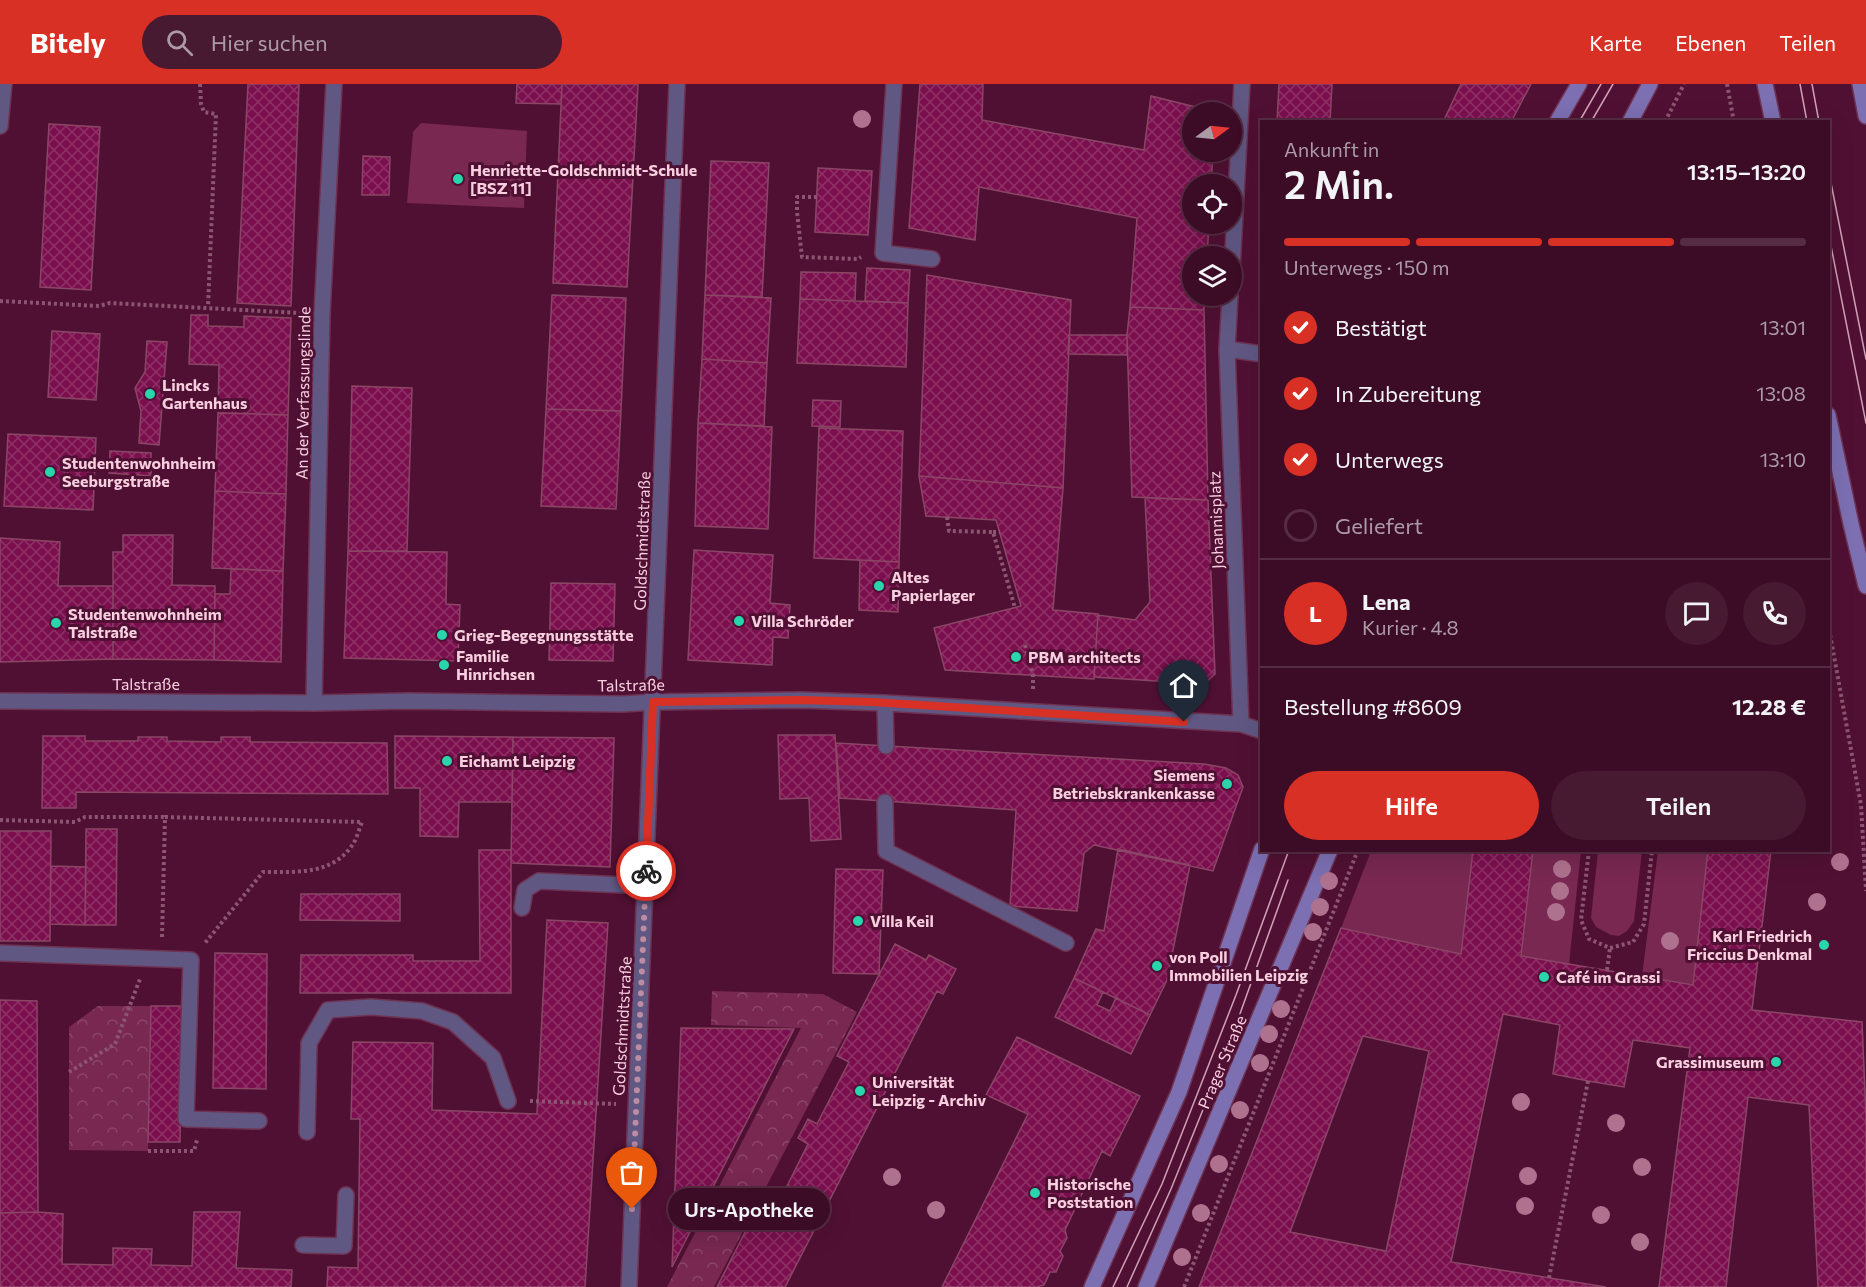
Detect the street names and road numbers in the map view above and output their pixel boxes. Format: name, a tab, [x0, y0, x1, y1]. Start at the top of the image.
street label: An der Verfassungslinde	[291, 306, 314, 480]
street label: Goldschmidtstraße	[630, 471, 653, 611]
street label: Johannisplatz	[1204, 471, 1227, 569]
street label: Talstraße	[112, 674, 180, 693]
street label: Talstraße	[597, 674, 665, 695]
street label: Goldschmidtstraße	[608, 956, 635, 1096]
street label: Prager Straße	[1193, 1012, 1250, 1111]

